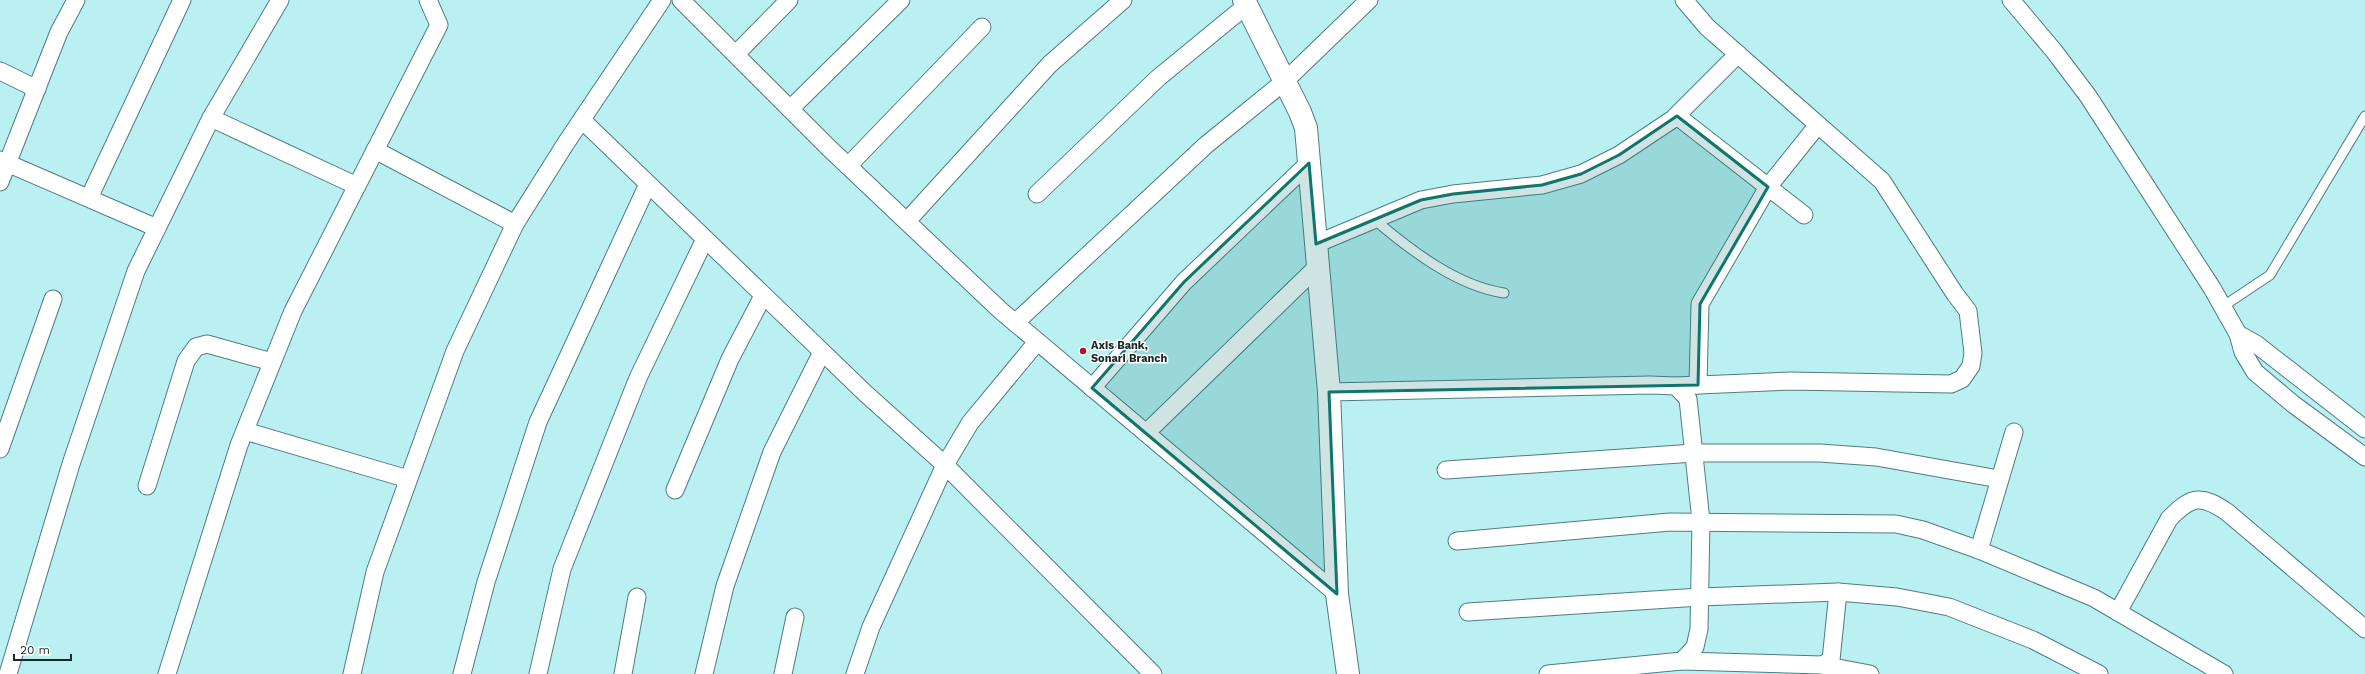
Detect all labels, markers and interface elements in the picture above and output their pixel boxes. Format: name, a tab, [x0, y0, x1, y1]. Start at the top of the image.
place label: Axis Bank, Sonari Branch	[1091, 339, 1168, 365]
marker: Axis Bank, Sonari Branch	[1078, 346, 1088, 356]
scale bar	[14, 636, 71, 662]
text: 20 m	[20, 643, 50, 657]

